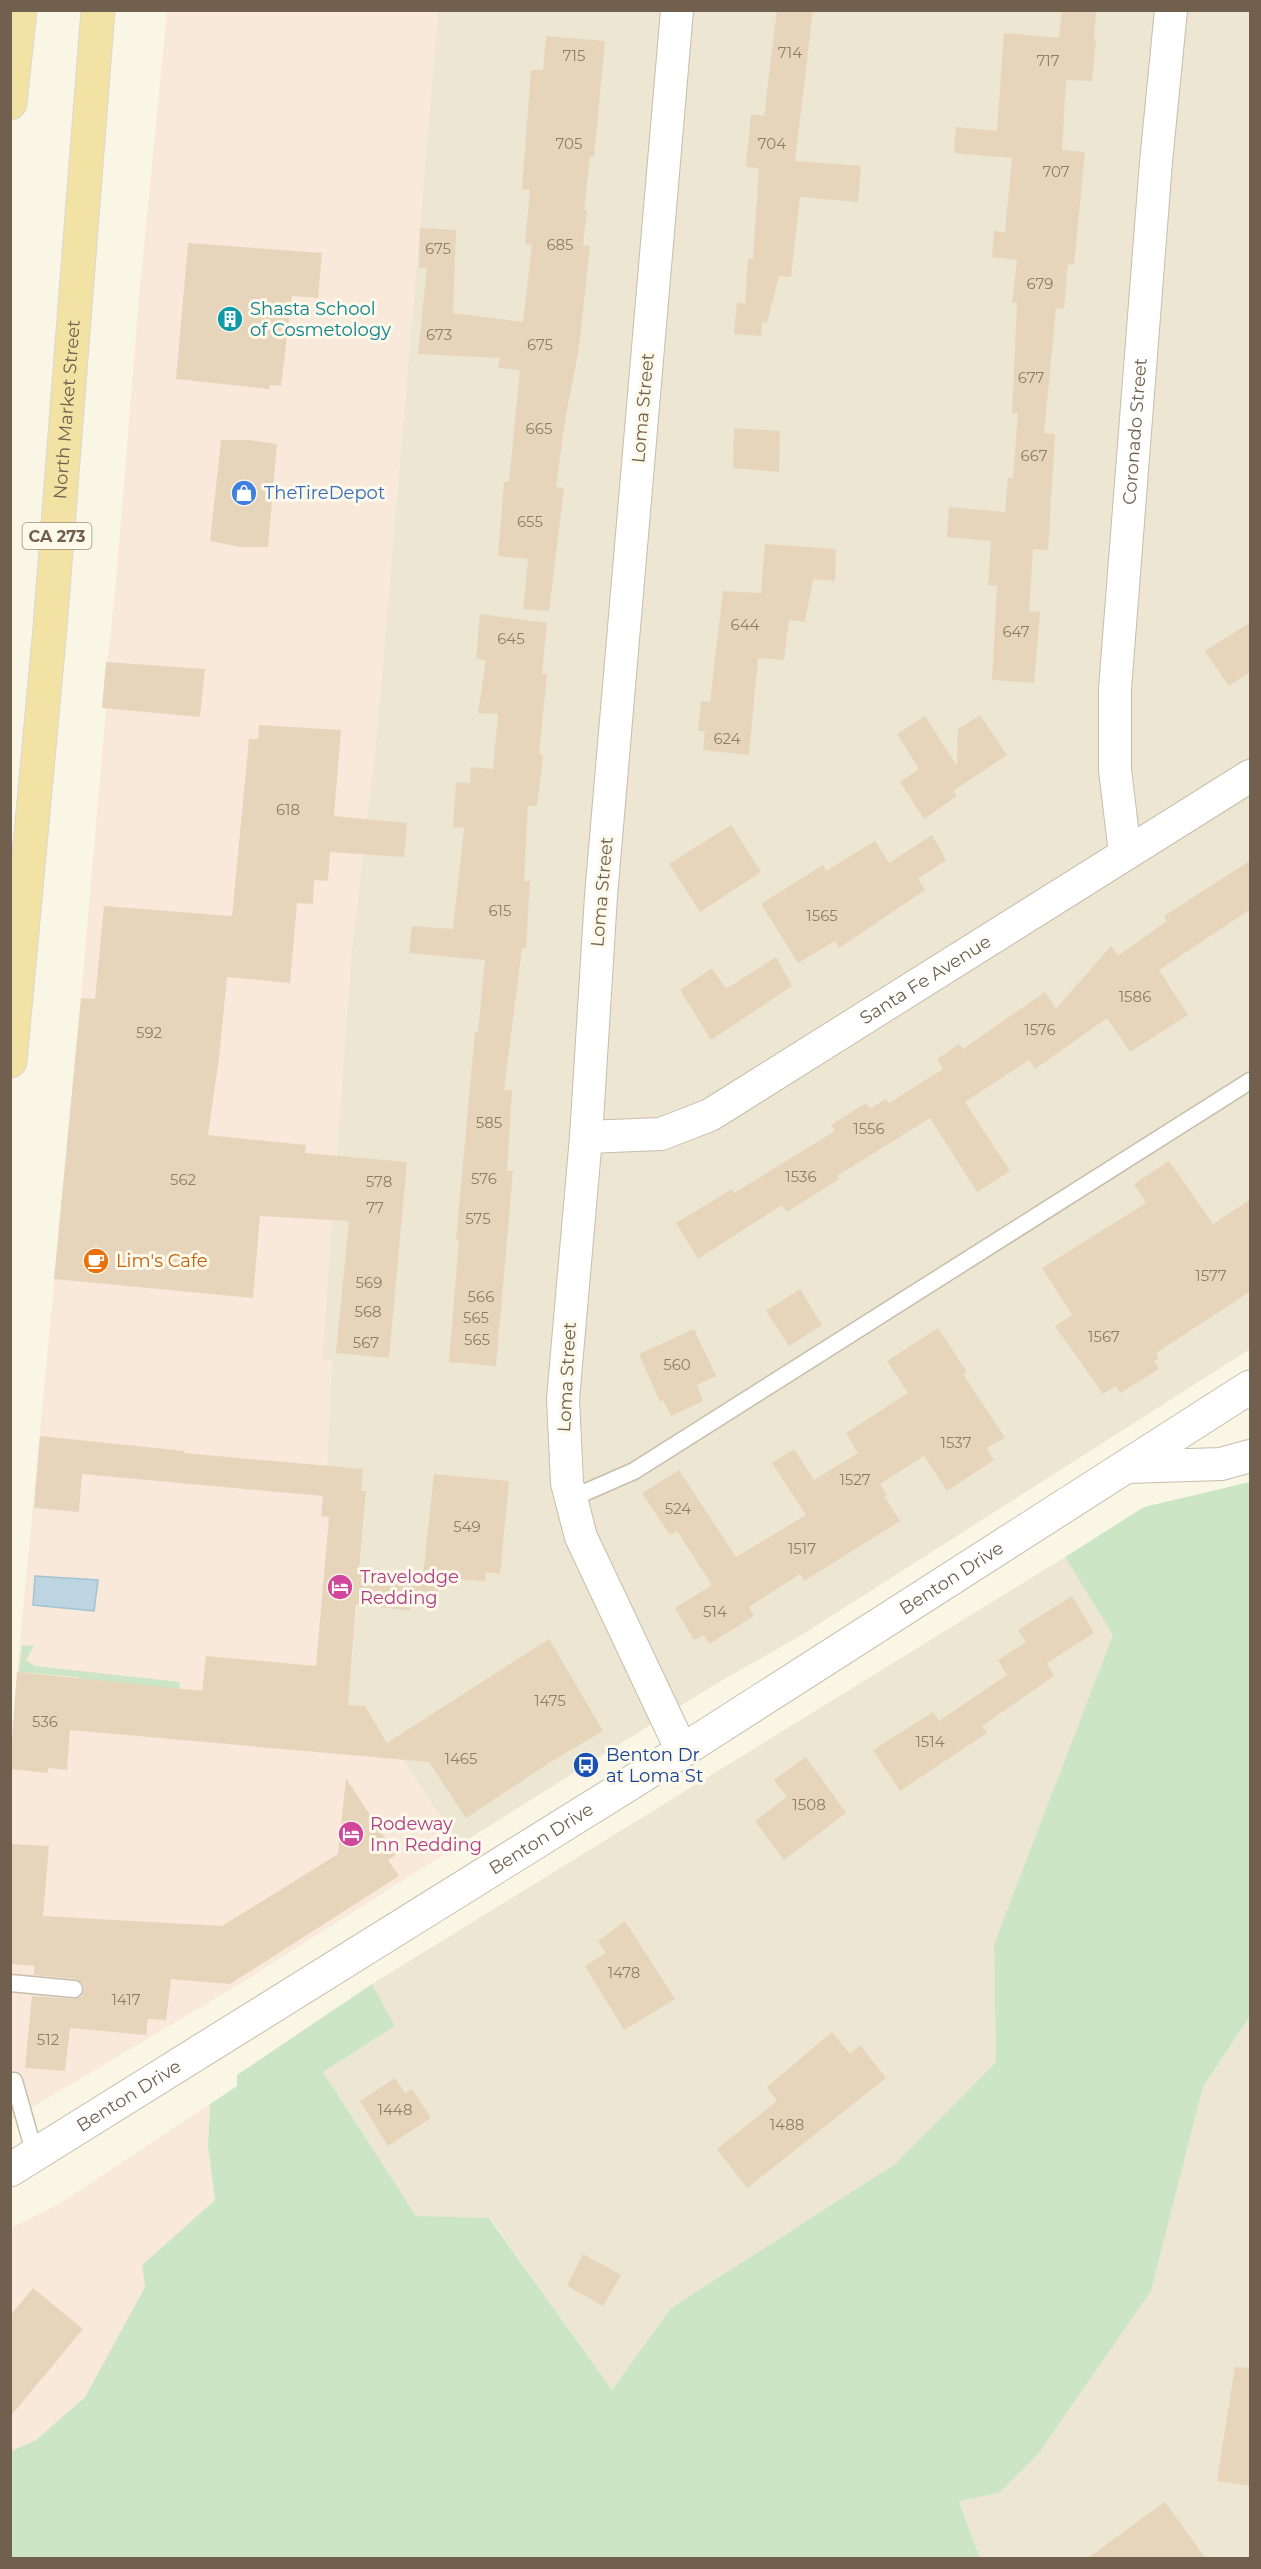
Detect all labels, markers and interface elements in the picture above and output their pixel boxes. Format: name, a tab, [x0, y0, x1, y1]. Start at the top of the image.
house number: 714	[778, 43, 802, 62]
house number: 715	[563, 46, 585, 65]
house number: 717	[1036, 51, 1060, 70]
house number: 705	[556, 134, 582, 153]
house number: 704	[758, 134, 786, 153]
house number: 707	[1042, 162, 1070, 181]
house number: 685	[546, 235, 574, 254]
house number: 675	[425, 239, 451, 258]
house number: 679	[1027, 274, 1054, 293]
place label: Shasta School of Cosmetology	[250, 298, 391, 341]
building icon: Shasta School of Cosmetology	[215, 304, 245, 334]
street label: North Market Street	[49, 319, 85, 500]
house number: 673	[426, 325, 452, 344]
house number: 675	[527, 335, 553, 354]
street label: Loma Street	[627, 352, 659, 464]
street label: Coronado Street	[1118, 357, 1152, 506]
house number: 677	[1018, 368, 1045, 387]
house number: 665	[526, 419, 552, 438]
house number: 667	[1021, 446, 1048, 465]
shop icon: TheTireDepot	[229, 478, 259, 508]
place label: TheTireDepot	[264, 482, 385, 504]
house number: 655	[517, 512, 543, 531]
road number: CA 273	[22, 523, 92, 549]
house number: 644	[731, 615, 760, 634]
house number: 647	[1002, 622, 1030, 641]
house number: 645	[497, 629, 525, 648]
house number: 624	[713, 729, 741, 748]
house number: 618	[276, 800, 300, 819]
street label: Loma Street	[586, 836, 618, 948]
house number: 615	[488, 901, 512, 920]
house number: 1565	[806, 906, 838, 925]
street label: Santa Fe Avenue	[856, 930, 995, 1029]
house number: 1586	[1119, 987, 1151, 1006]
house number: 1576	[1024, 1020, 1056, 1039]
house number: 592	[136, 1023, 162, 1042]
house number: 585	[476, 1113, 502, 1132]
house number: 1556	[853, 1119, 885, 1138]
house number: 1536	[785, 1167, 817, 1186]
house number: 576	[471, 1169, 497, 1188]
house number: 562	[170, 1170, 196, 1189]
house number: 578	[366, 1172, 392, 1191]
house number: 77	[366, 1198, 384, 1217]
house number: 575	[465, 1209, 491, 1228]
cafe icon: Lim's Cafe	[81, 1246, 111, 1276]
place label: Lim's Cafe	[116, 1250, 208, 1272]
house number: 1577	[1195, 1266, 1227, 1285]
house number: 569	[356, 1273, 382, 1292]
house number: 566	[468, 1287, 494, 1306]
house number: 568	[354, 1302, 382, 1321]
house number: 565	[463, 1308, 489, 1327]
street label: Loma Street	[553, 1321, 581, 1433]
house number: 1567	[1088, 1327, 1120, 1346]
house number: 565	[464, 1330, 490, 1349]
house number: 567	[353, 1333, 379, 1352]
house number: 560	[663, 1355, 691, 1374]
house number: 1537	[941, 1433, 972, 1452]
house number: 1527	[839, 1470, 871, 1489]
house number: 524	[665, 1499, 691, 1518]
house number: 549	[453, 1517, 481, 1536]
street label: Benton Drive	[895, 1537, 1008, 1620]
house number: 1517	[788, 1539, 816, 1558]
place label: Travelodge Redding	[360, 1566, 459, 1609]
hotel icon: Travelodge Redding	[325, 1572, 355, 1602]
house number: 514	[703, 1602, 727, 1621]
house number: 1475	[534, 1691, 566, 1710]
house number: 536	[32, 1712, 58, 1731]
house number: 1514	[915, 1732, 945, 1751]
place label: Benton Dr at Loma St	[606, 1744, 703, 1787]
house number: 1465	[445, 1749, 477, 1768]
bus stop icon: Benton Dr at Loma St	[571, 1750, 601, 1780]
house number: 1508	[792, 1795, 826, 1814]
street label: Benton Drive	[485, 1798, 598, 1880]
place label: Rodeway Inn Redding	[370, 1813, 482, 1856]
hotel icon: Rodeway Inn Redding	[336, 1819, 366, 1849]
house number: 1478	[608, 1963, 640, 1982]
house number: 1417	[111, 1990, 141, 2009]
house number: 512	[37, 2030, 59, 2049]
street label: Benton Drive	[73, 2055, 185, 2137]
house number: 1448	[378, 2100, 412, 2119]
house number: 1488	[770, 2115, 804, 2134]

